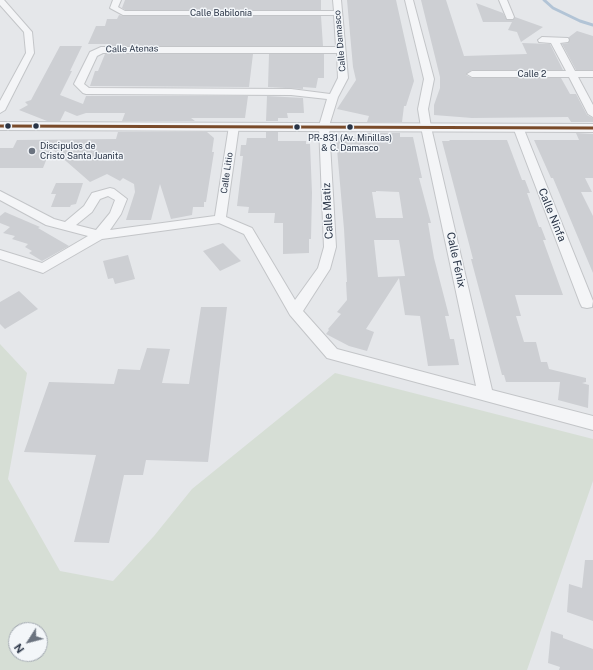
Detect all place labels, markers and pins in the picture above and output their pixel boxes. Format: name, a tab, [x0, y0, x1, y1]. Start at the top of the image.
unlabelled marker	[3, 121, 13, 131]
unlabelled marker	[31, 121, 41, 131]
unlabelled marker	[292, 122, 302, 132]
marker: PR-831 (Av. Minillas) & C. Damasco	[345, 122, 355, 132]
place label: PR-831 (Av. Minillas) & C. Damasco	[308, 133, 392, 154]
place label: Discipulos de Cristo Santa Juanita	[40, 141, 123, 162]
marker: Discipulos de Cristo Santa Juanita	[27, 146, 37, 156]

